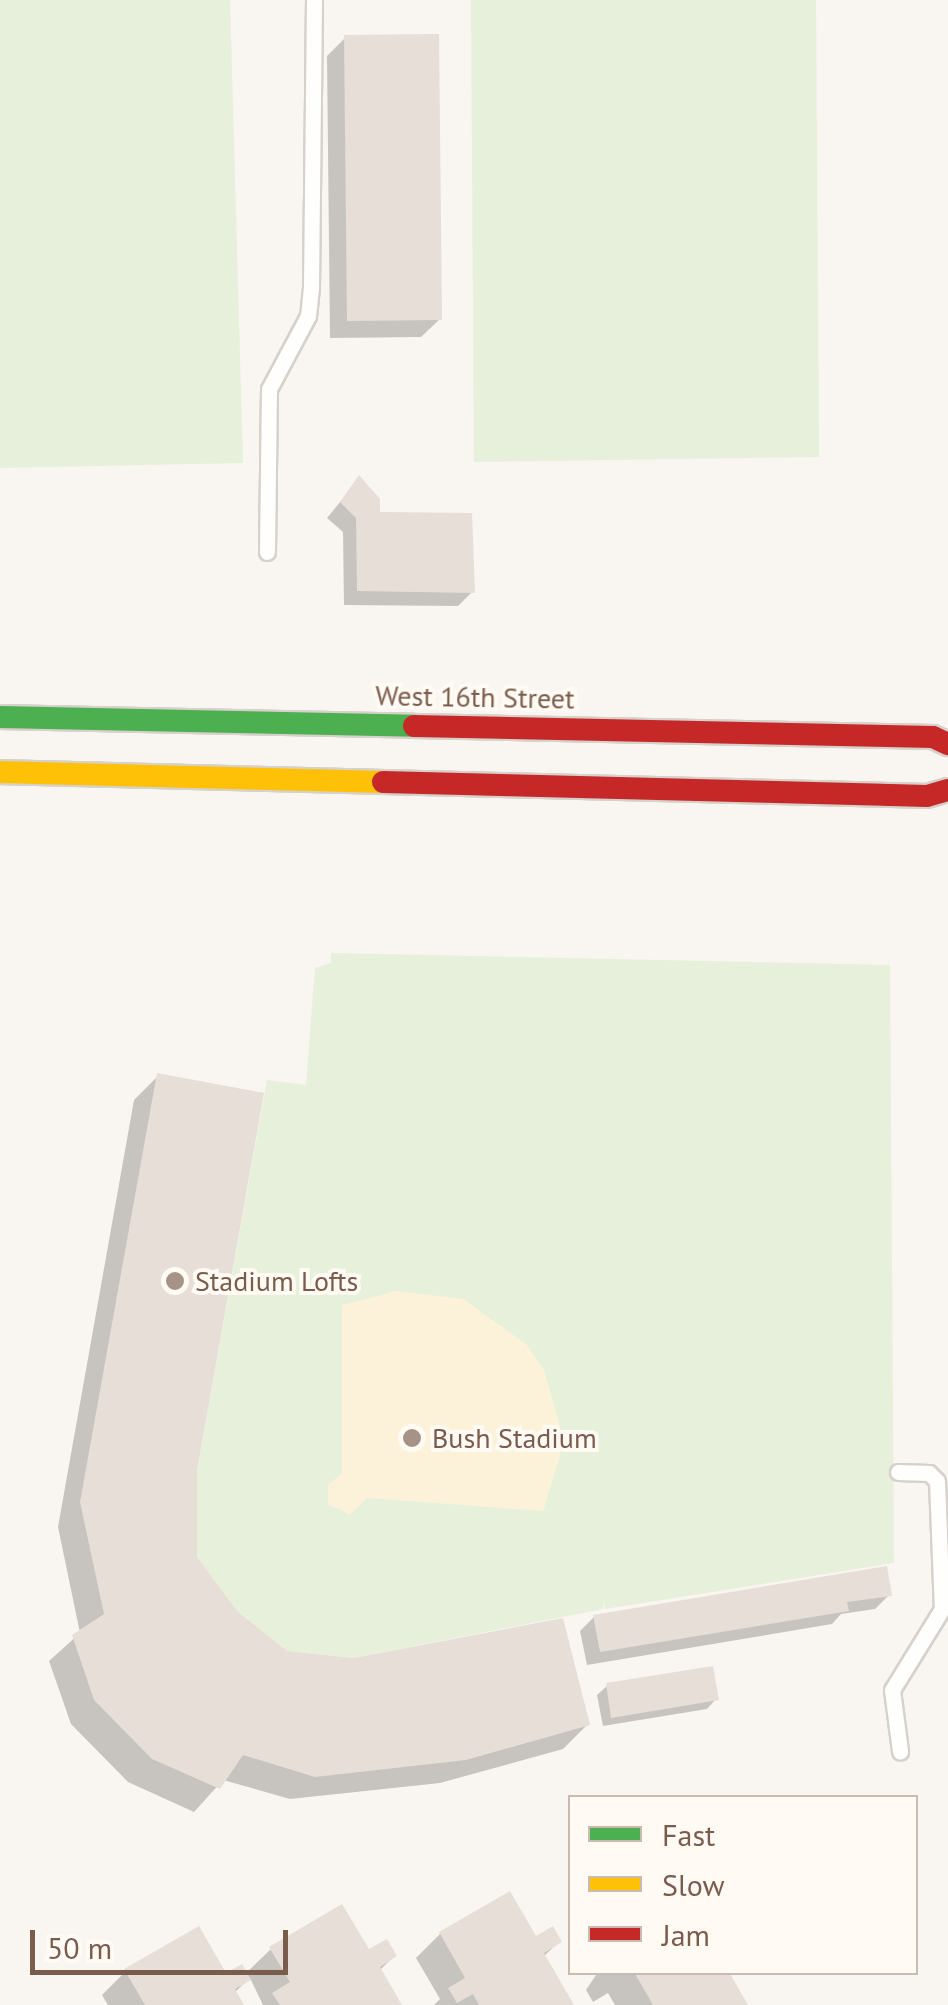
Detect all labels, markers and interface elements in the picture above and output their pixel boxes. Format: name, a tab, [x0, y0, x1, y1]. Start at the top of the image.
street label: West 16th Street	[375, 678, 575, 716]
place label: Stadium Lofts	[195, 1264, 358, 1298]
marker: Stadium Lofts	[164, 1270, 186, 1292]
place label: Bush Stadium	[432, 1421, 597, 1455]
marker: Bush Stadium	[401, 1427, 423, 1449]
legend	[568, 1795, 918, 1975]
text: Fast	[662, 1815, 715, 1854]
text: Slow	[662, 1865, 725, 1904]
scale bar	[35, 1910, 292, 1972]
text: Jam	[662, 1915, 710, 1954]
text: 50 m	[47, 1928, 112, 1967]

